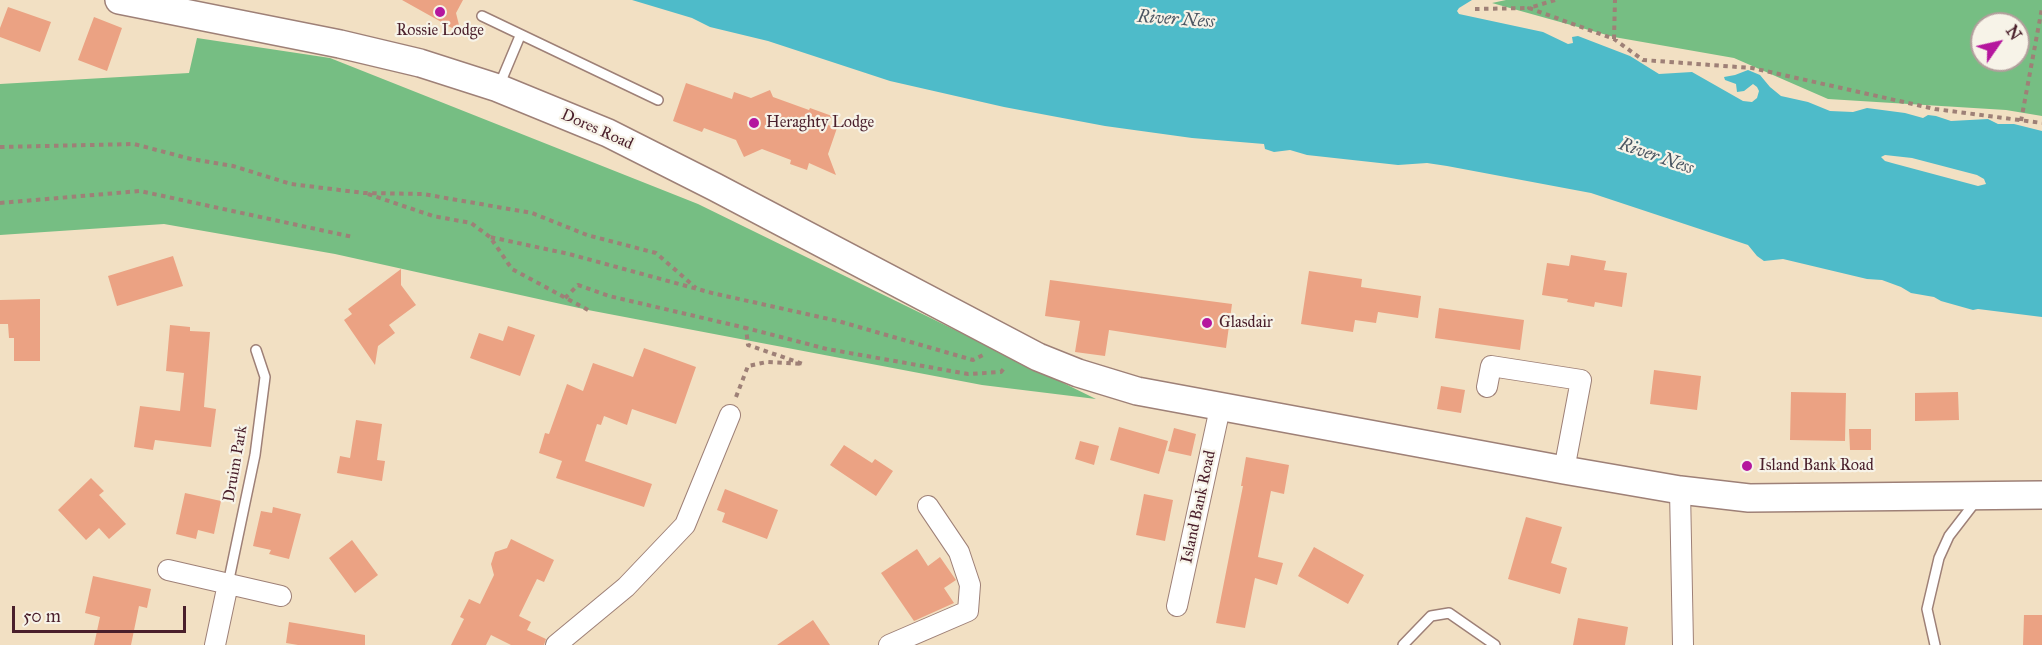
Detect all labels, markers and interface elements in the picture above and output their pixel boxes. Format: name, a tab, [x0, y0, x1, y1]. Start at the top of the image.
marker: Rossie Lodge	[433, 5, 447, 19]
water label: River Ness	[1137, 7, 1215, 33]
north arrow	[1970, 12, 2030, 72]
place label: Rossie Lodge	[396, 21, 484, 41]
text: N	[2002, 22, 2025, 44]
street label: Dores Road	[558, 106, 636, 154]
place label: Heraghty Lodge	[766, 113, 874, 133]
marker: Heraghty Lodge	[747, 116, 761, 130]
water label: River Ness	[1616, 134, 1696, 180]
place label: Glasdair	[1219, 313, 1273, 333]
marker: Glasdair	[1200, 316, 1214, 330]
street label: Druim Park	[220, 424, 252, 504]
street label: Island Bank Road	[1178, 449, 1220, 565]
place label: Island Bank Road	[1759, 456, 1874, 476]
marker: Island Bank Road	[1740, 459, 1754, 473]
scale bar	[15, 594, 189, 632]
text: 50 m	[23, 605, 61, 627]

